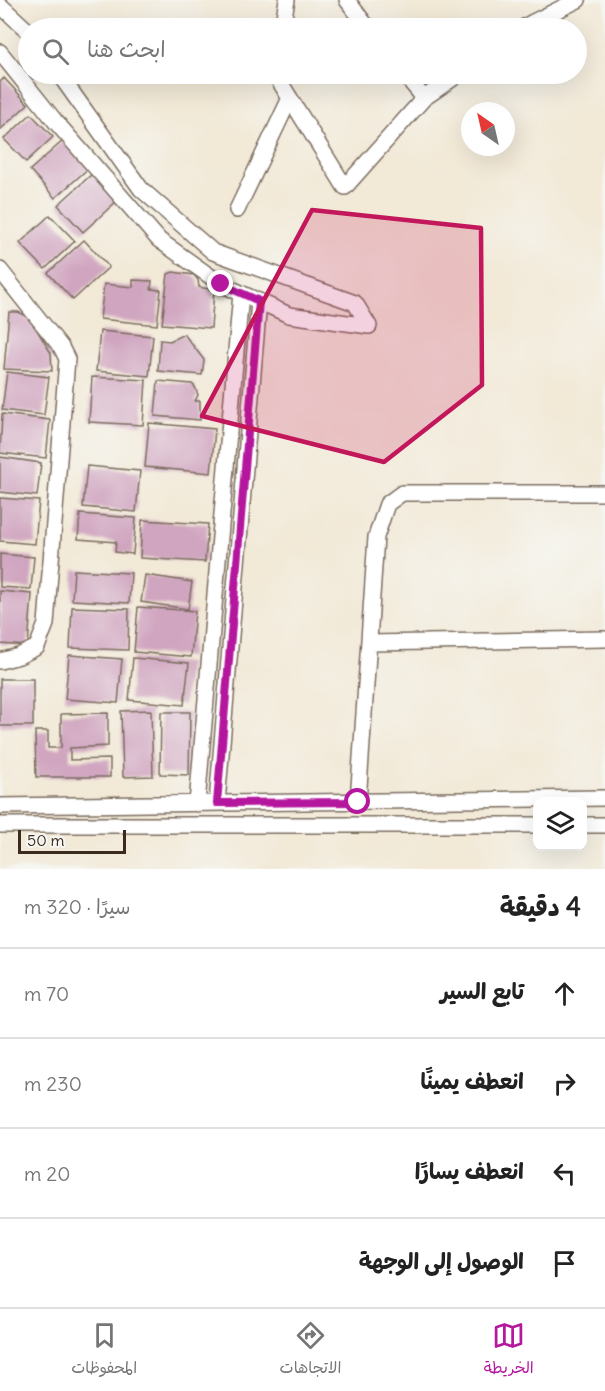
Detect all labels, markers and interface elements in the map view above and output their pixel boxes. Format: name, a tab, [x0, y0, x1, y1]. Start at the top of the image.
search box	[18, 18, 587, 84]
icon: search	[39, 35, 72, 68]
text: ابحث هنا	[87, 35, 166, 63]
north arrow	[461, 102, 515, 156]
route end	[207, 270, 233, 296]
route start	[344, 788, 370, 814]
map controls	[533, 797, 587, 851]
button: layers	[533, 797, 587, 851]
scale bar	[18, 827, 126, 854]
text: 50 m	[27, 830, 65, 850]
text: 4 دقيقة	[500, 890, 581, 923]
text: سيرًا · 320 m	[24, 894, 131, 919]
text: تابع السير	[440, 977, 524, 1005]
icon: ahead	[548, 977, 581, 1010]
text: 70 m	[24, 981, 69, 1006]
text: انعطف يمينًا	[421, 1067, 524, 1095]
icon: right	[548, 1067, 581, 1100]
text: 230 m	[24, 1071, 82, 1096]
text: انعطف يسارًا	[415, 1157, 524, 1185]
icon: left	[548, 1157, 581, 1190]
text: 20 m	[24, 1161, 70, 1186]
text: الوصول إلى الوجهة	[359, 1247, 524, 1275]
icon: arrive	[548, 1247, 581, 1280]
tab: المحفوظات	[71, 1319, 137, 1382]
tab: الاتجاهات	[280, 1319, 341, 1382]
tab: الخريطة	[484, 1319, 534, 1382]

